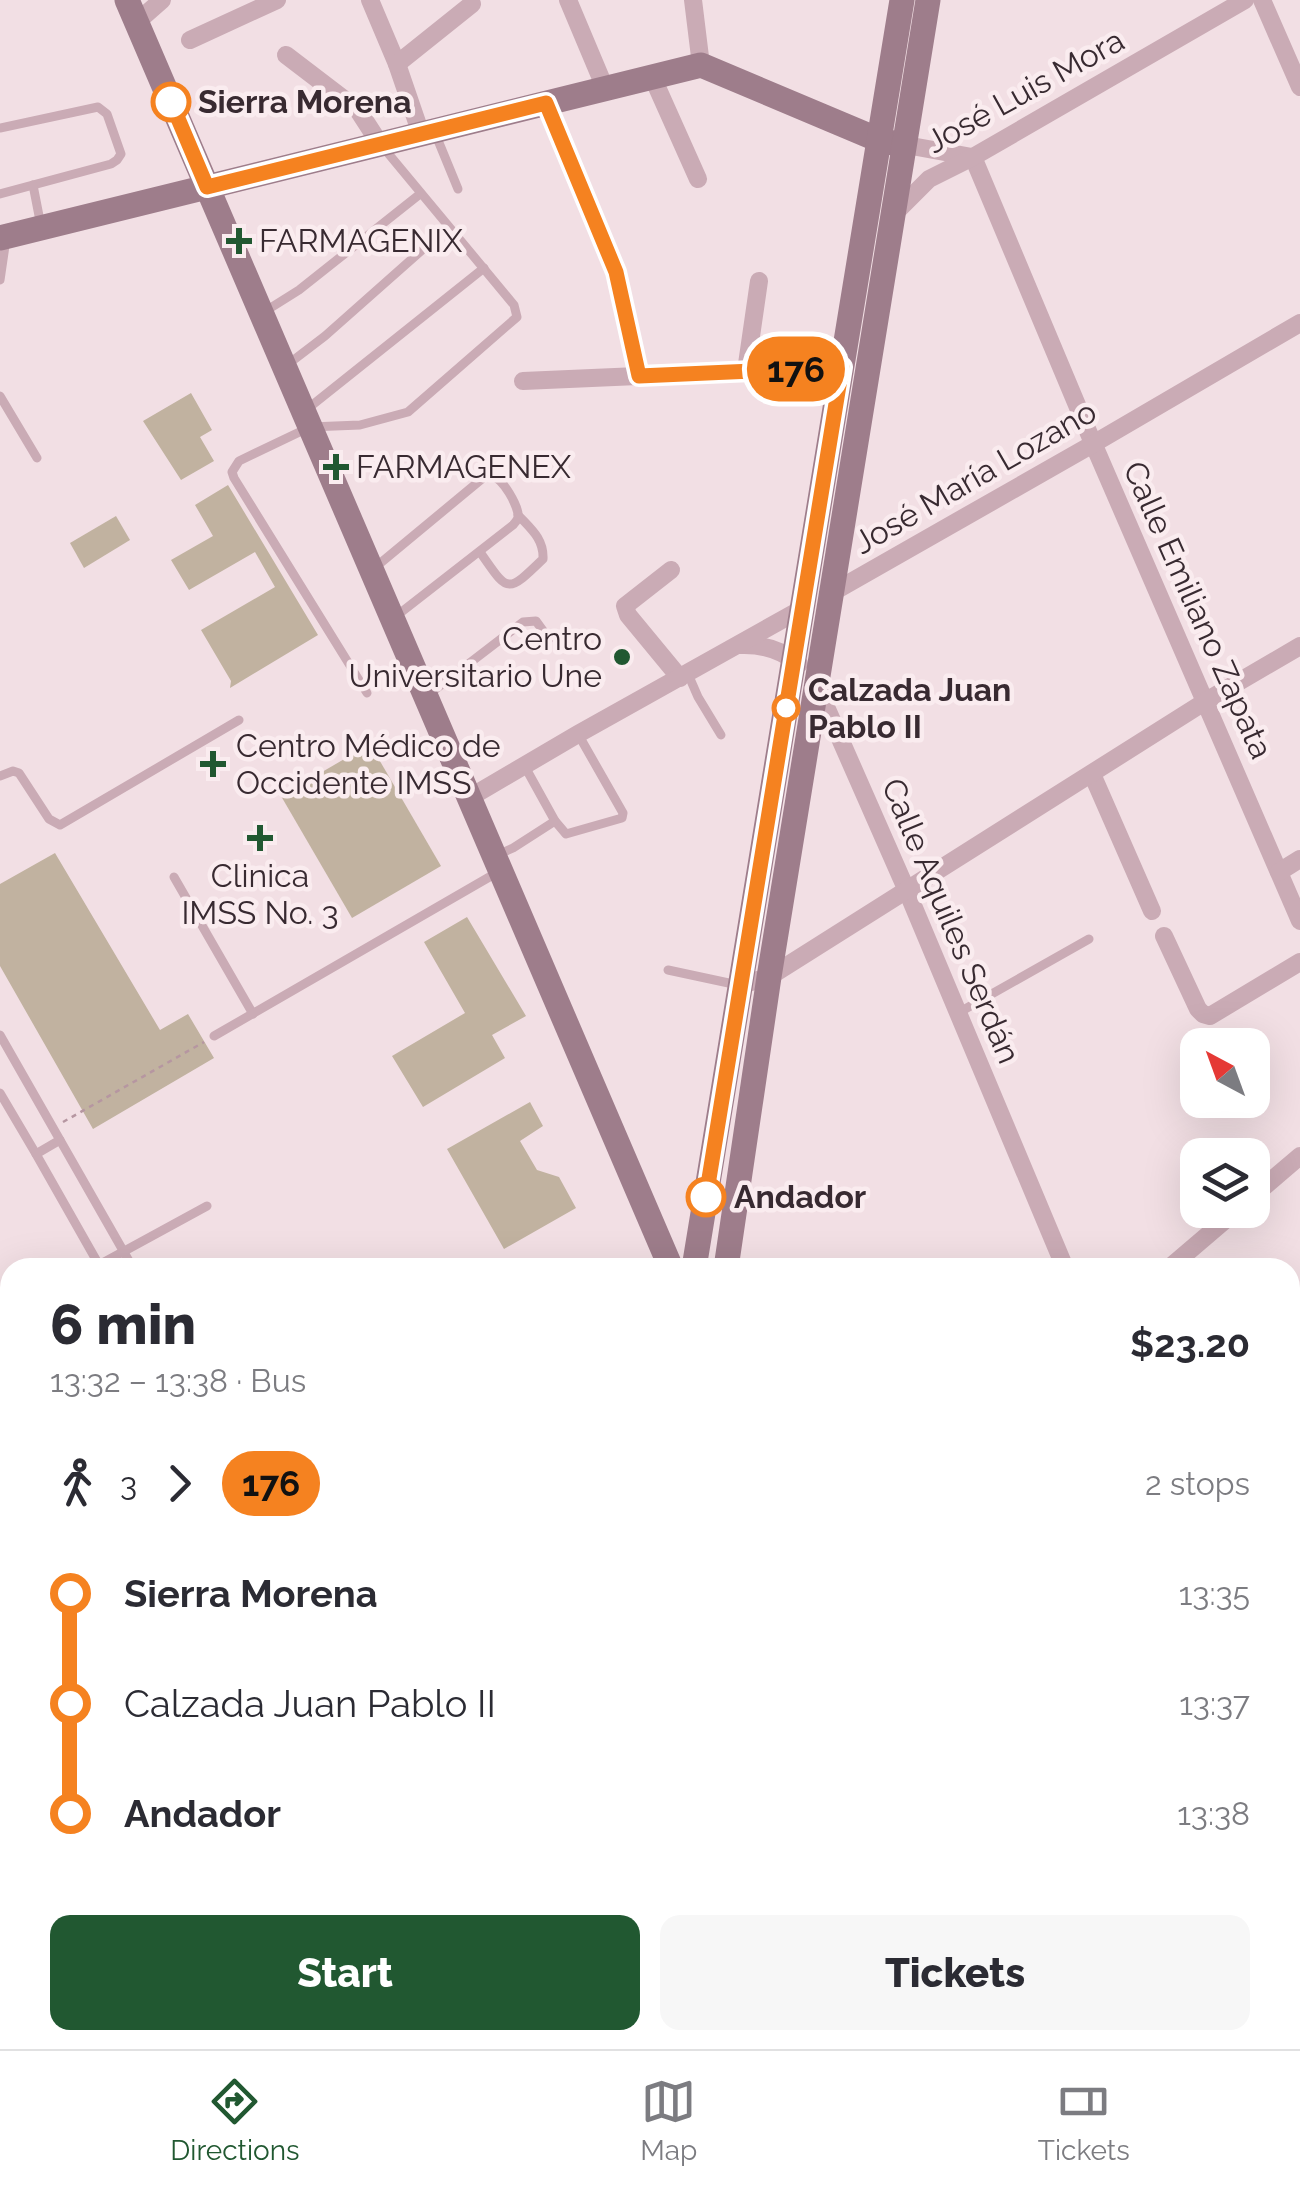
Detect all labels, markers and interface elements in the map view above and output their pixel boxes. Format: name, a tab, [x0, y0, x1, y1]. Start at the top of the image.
street label: José Luis Mora	[919, 21, 1130, 160]
marker: Sierra Morena	[152, 83, 190, 121]
place label: Sierra Morena	[198, 83, 412, 120]
place label: FARMAGENIX	[259, 222, 463, 259]
marker: FARMAGENIX	[228, 230, 250, 252]
line badge: 176	[738, 336, 854, 402]
text: 176	[767, 349, 825, 390]
street label: José María Lozano	[847, 392, 1102, 561]
place label: FARMAGENEX	[356, 448, 572, 485]
marker: FARMAGENEX	[325, 456, 347, 478]
street label: Calle Emiliano Zapata	[1116, 456, 1281, 764]
place label: Centro Universitario Une	[348, 620, 602, 694]
marker: Centro Universitario Une	[611, 646, 633, 668]
place label: Calzada Juan Pablo II	[808, 671, 1011, 745]
marker: Calzada Juan Pablo II	[773, 695, 799, 721]
place label: Centro Médico de Occidente IMSS	[236, 727, 501, 801]
marker: Centro Médico de Occidente IMSS	[200, 751, 226, 777]
street label: Calle Aquiles Serdán	[875, 773, 1028, 1069]
marker: Clinica IMSS No. 3	[247, 825, 273, 851]
place label: Clinica IMSS No. 3	[181, 857, 339, 931]
north arrow	[1180, 1028, 1270, 1118]
map controls	[1180, 1028, 1270, 1228]
button: layers	[1180, 1138, 1270, 1228]
marker: Andador	[687, 1178, 725, 1216]
place label: Andador	[734, 1178, 866, 1215]
text: 6 min	[50, 1292, 196, 1357]
text: $23.20	[1130, 1321, 1250, 1366]
text: 13:32 – 13:38 · Bus	[50, 1362, 306, 1399]
icon: walk	[50, 1456, 105, 1511]
icon: forward	[152, 1456, 207, 1511]
text: 176	[242, 1463, 300, 1504]
text: 3	[120, 1465, 137, 1502]
text: 2 stops	[1145, 1465, 1250, 1502]
text: Sierra Morena	[124, 1571, 378, 1616]
text: 13:35	[1179, 1575, 1250, 1612]
text: Calzada Juan Pablo II	[124, 1681, 496, 1726]
text: 13:37	[1179, 1685, 1250, 1722]
text: Andador	[124, 1791, 281, 1836]
text: 13:38	[1177, 1795, 1250, 1832]
button: Start	[50, 1915, 640, 2030]
button: Tickets	[660, 1915, 1250, 2030]
tab: Directions	[170, 2074, 300, 2167]
tab: Map	[640, 2074, 697, 2167]
tab: Tickets	[1038, 2074, 1130, 2167]

